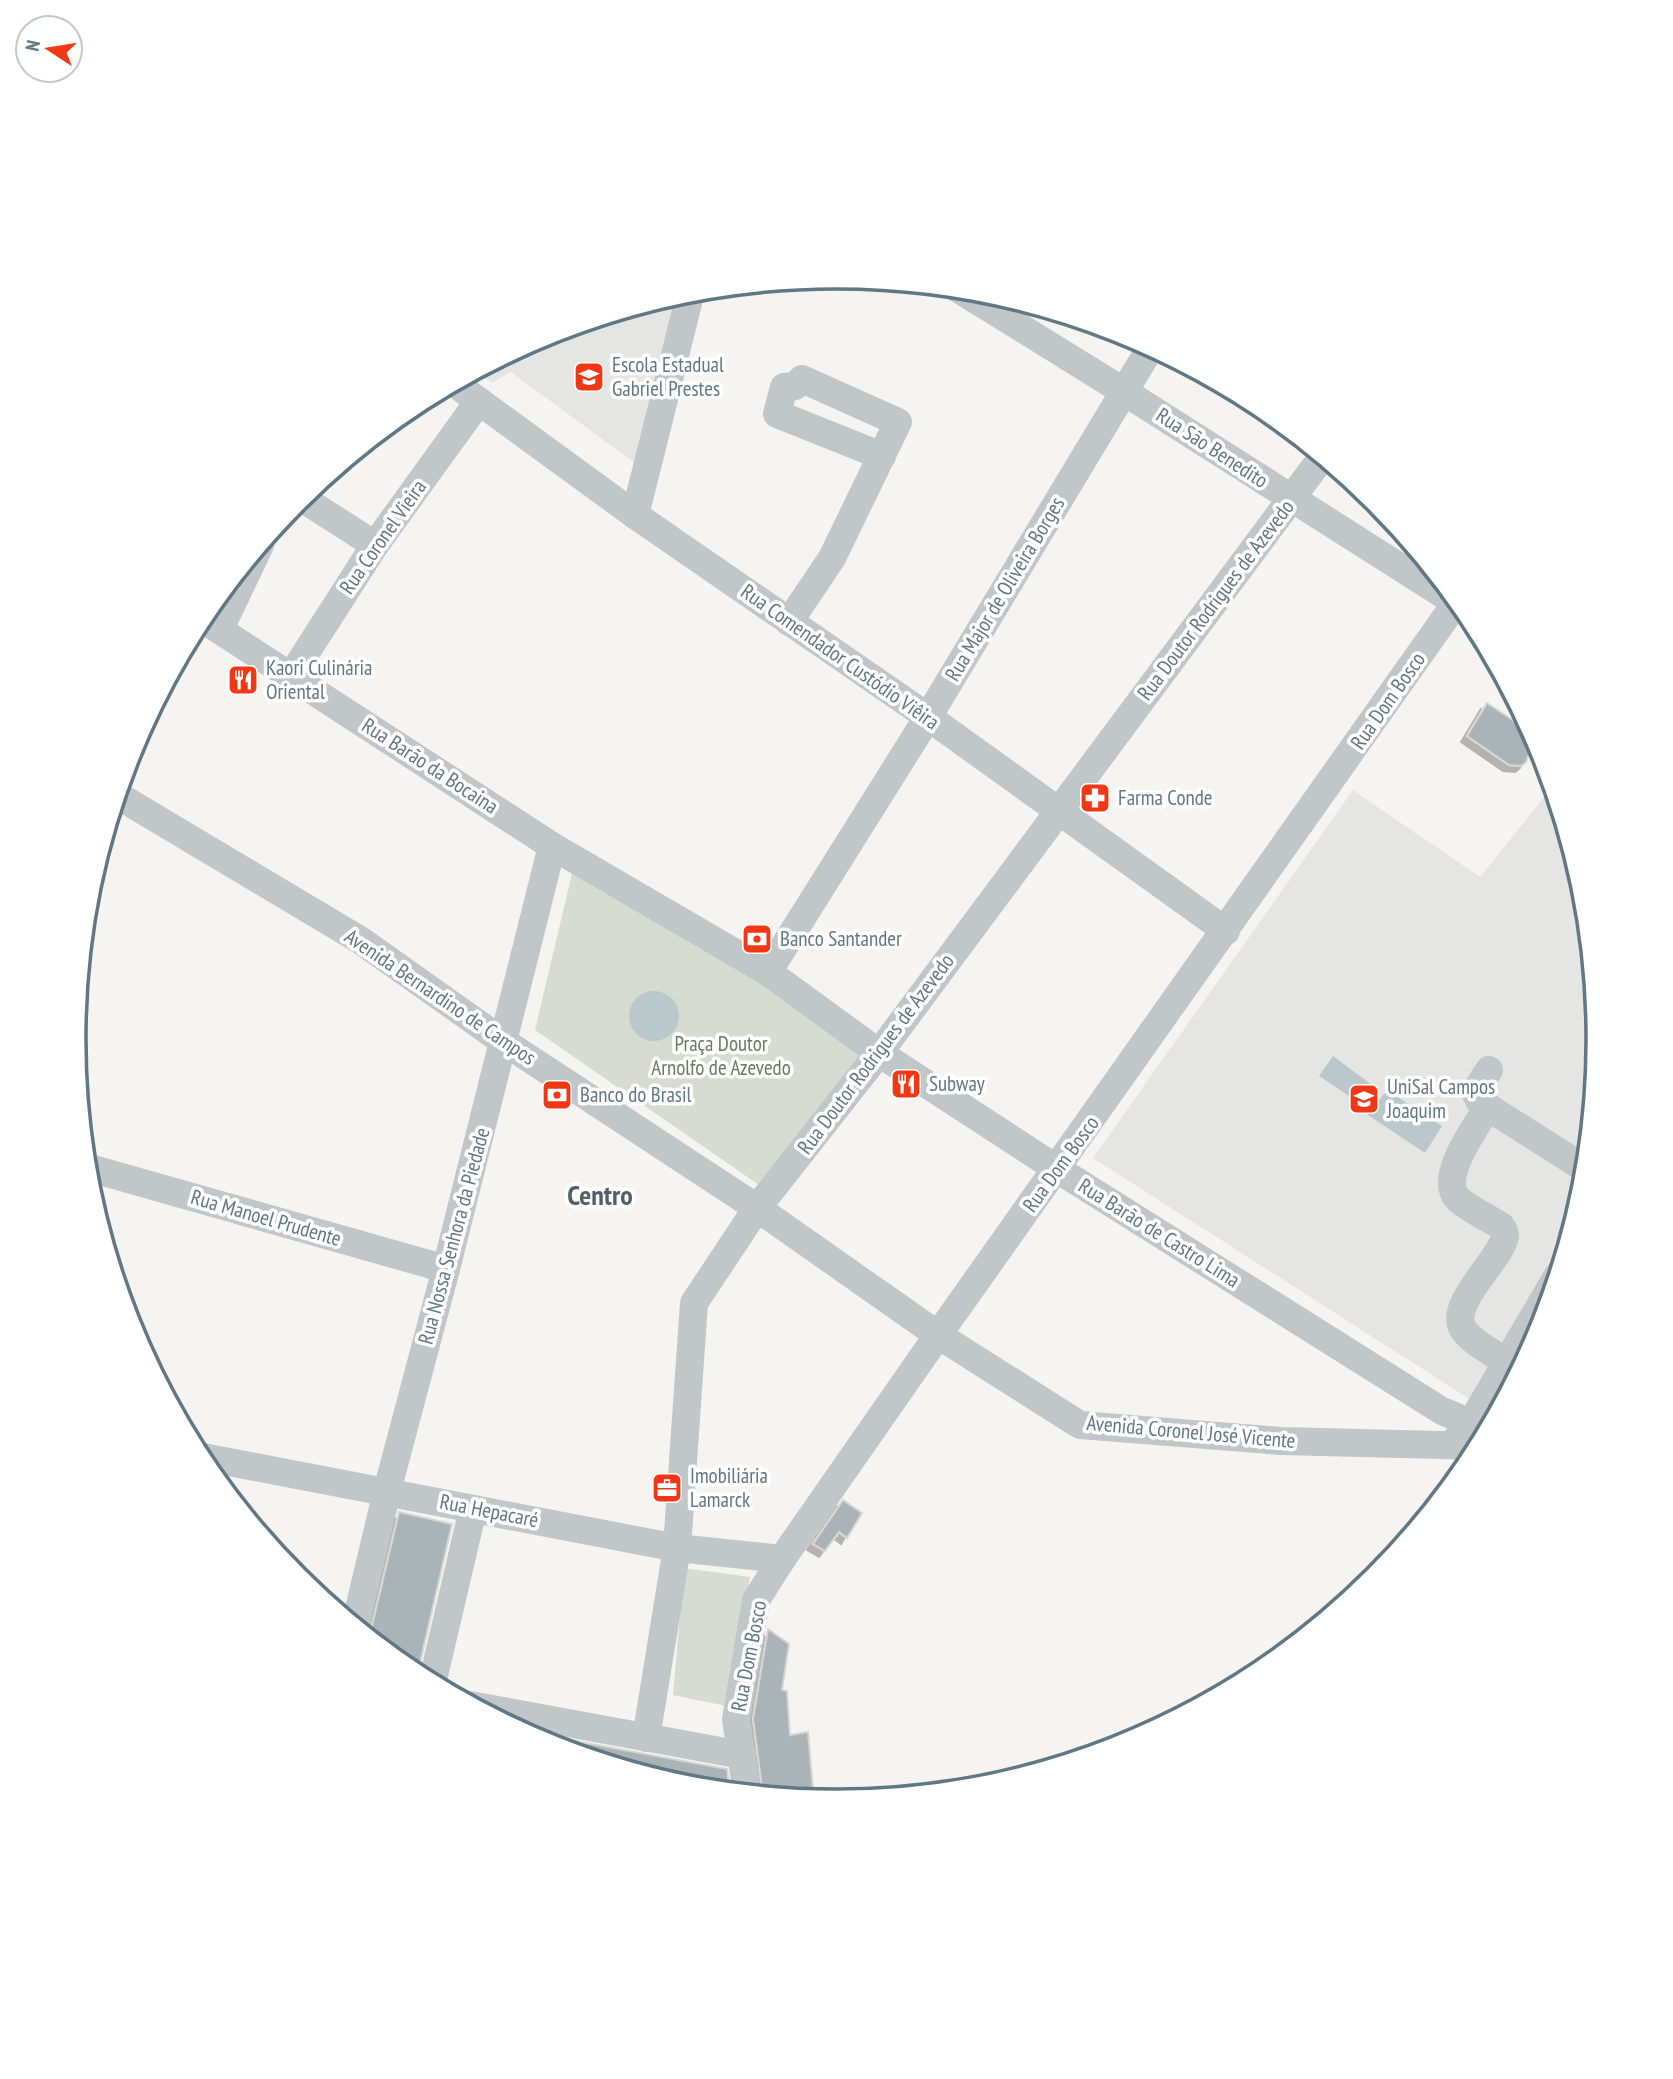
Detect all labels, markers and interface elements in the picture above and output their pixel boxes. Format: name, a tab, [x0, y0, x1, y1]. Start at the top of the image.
north arrow	[14, 14, 84, 84]
text: N	[20, 38, 45, 53]
place label: Escola Estadual Gabriel Prestes	[612, 351, 724, 402]
school or university icon: Escola Estadual Gabriel Prestes	[572, 360, 606, 394]
street label: Rua São Benedito	[1151, 401, 1273, 494]
street label: Rua Coronel Vieira	[333, 474, 432, 599]
street label: Rua Major de Oliveira Borges	[939, 492, 1070, 686]
street label: Rua Doutor Rodrigues de Azevedo	[1131, 494, 1300, 705]
street label: Rua Comendador Custódio Viêira	[736, 578, 945, 735]
street label: Rua Dom Bosco	[1344, 647, 1431, 755]
place label: Kaori Culinária Oriental	[266, 654, 372, 705]
restaurant icon: Kaori Culinária Oriental	[226, 663, 260, 697]
street label: Rua Barão da Bocaina	[357, 712, 503, 820]
pharmacy icon: Farma Conde	[1078, 781, 1112, 815]
place label: Farma Conde	[1118, 784, 1212, 811]
bank icon: Banco Santander	[740, 922, 774, 956]
street label: Avenida Bernardino de Campos	[340, 923, 541, 1071]
place label: Banco Santander	[780, 925, 902, 952]
street label: Rua Doutor Rodrigues de Azevedo	[791, 948, 960, 1159]
park label: Praça Doutor Arnolfo de Azevedo	[651, 1030, 791, 1081]
restaurant icon: Subway	[889, 1067, 923, 1101]
place label: Subway	[929, 1070, 985, 1097]
place label: UniSal Campos Joaquim	[1386, 1073, 1495, 1124]
bank icon: Banco do Brasil	[540, 1078, 574, 1112]
place label: Banco do Brasil	[580, 1081, 691, 1108]
school or university icon: UniSal Campos Joaquim	[1347, 1082, 1381, 1116]
street label: Rua Dom Bosco	[1017, 1110, 1105, 1217]
street label: Rua Nossa Senhora da Piedade	[412, 1125, 495, 1347]
street label: Rua Barão de Castro Lima	[1073, 1172, 1245, 1293]
district label: Centro	[567, 1176, 633, 1213]
street label: Rua Manoel Prudente	[188, 1183, 344, 1252]
street label: Avenida Coronel José Vicente	[1086, 1409, 1297, 1454]
place label: Imobiliária Lamarck	[690, 1462, 768, 1513]
office icon: Imobiliária Lamarck	[650, 1471, 684, 1505]
street label: Rua Hepacaré	[438, 1488, 541, 1533]
street label: Rua Dom Bosco	[725, 1598, 772, 1714]

